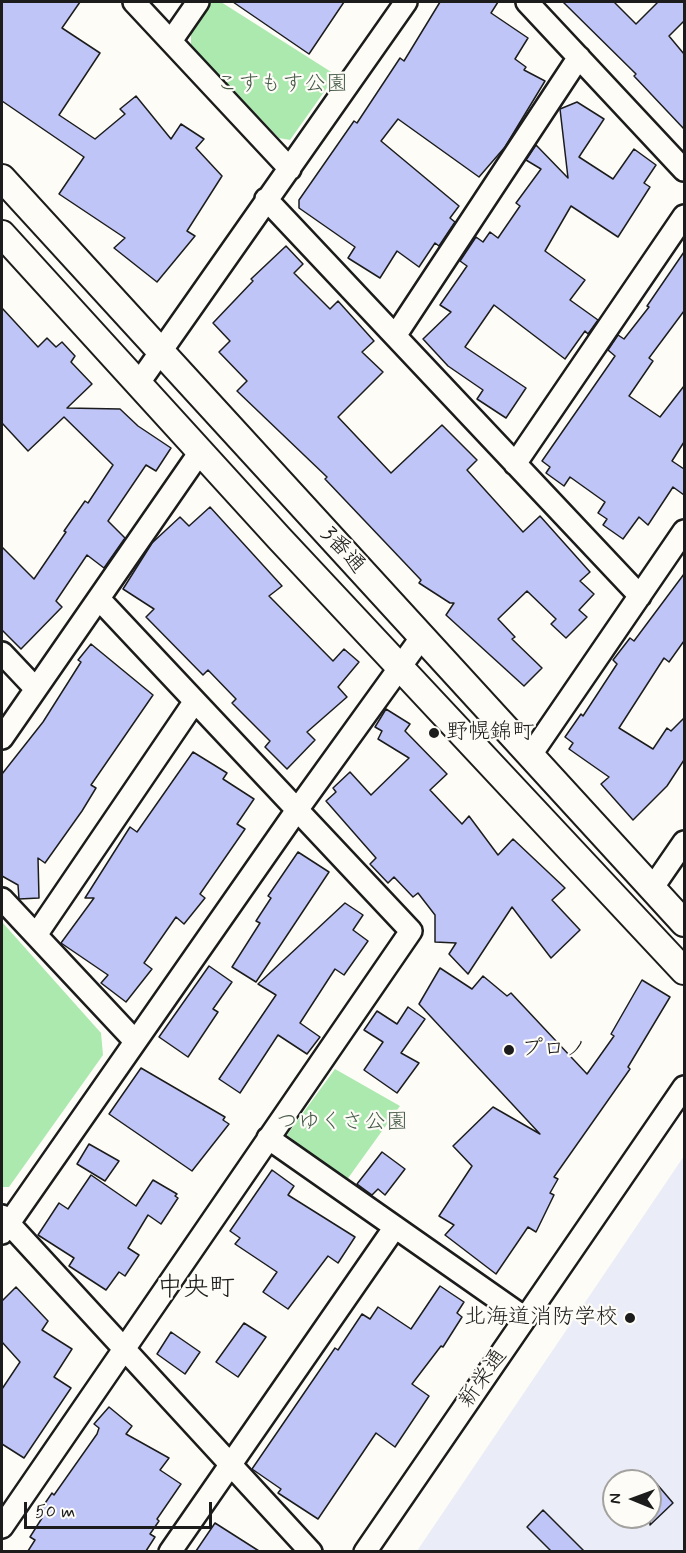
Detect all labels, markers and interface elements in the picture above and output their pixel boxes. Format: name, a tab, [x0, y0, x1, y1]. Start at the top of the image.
park label: こすもす公園	[216, 72, 348, 98]
street label: 3番通	[314, 522, 370, 580]
place label: 野幌錦町	[446, 720, 534, 746]
marker: 野幌錦町	[427, 726, 441, 740]
place label: プロノ	[521, 1037, 587, 1063]
marker: プロノ	[502, 1043, 516, 1057]
park label: つゆくさ公園	[276, 1110, 408, 1136]
district label: 中央町	[157, 1274, 235, 1306]
place label: 北海道消防学校	[464, 1305, 618, 1331]
marker: 北海道消防学校	[623, 1311, 637, 1325]
street label: 新栄通	[454, 1344, 514, 1414]
north arrow	[602, 1469, 662, 1529]
scale bar	[27, 1490, 214, 1528]
text: N	[605, 1493, 626, 1504]
text: 50 m	[35, 1500, 75, 1524]

